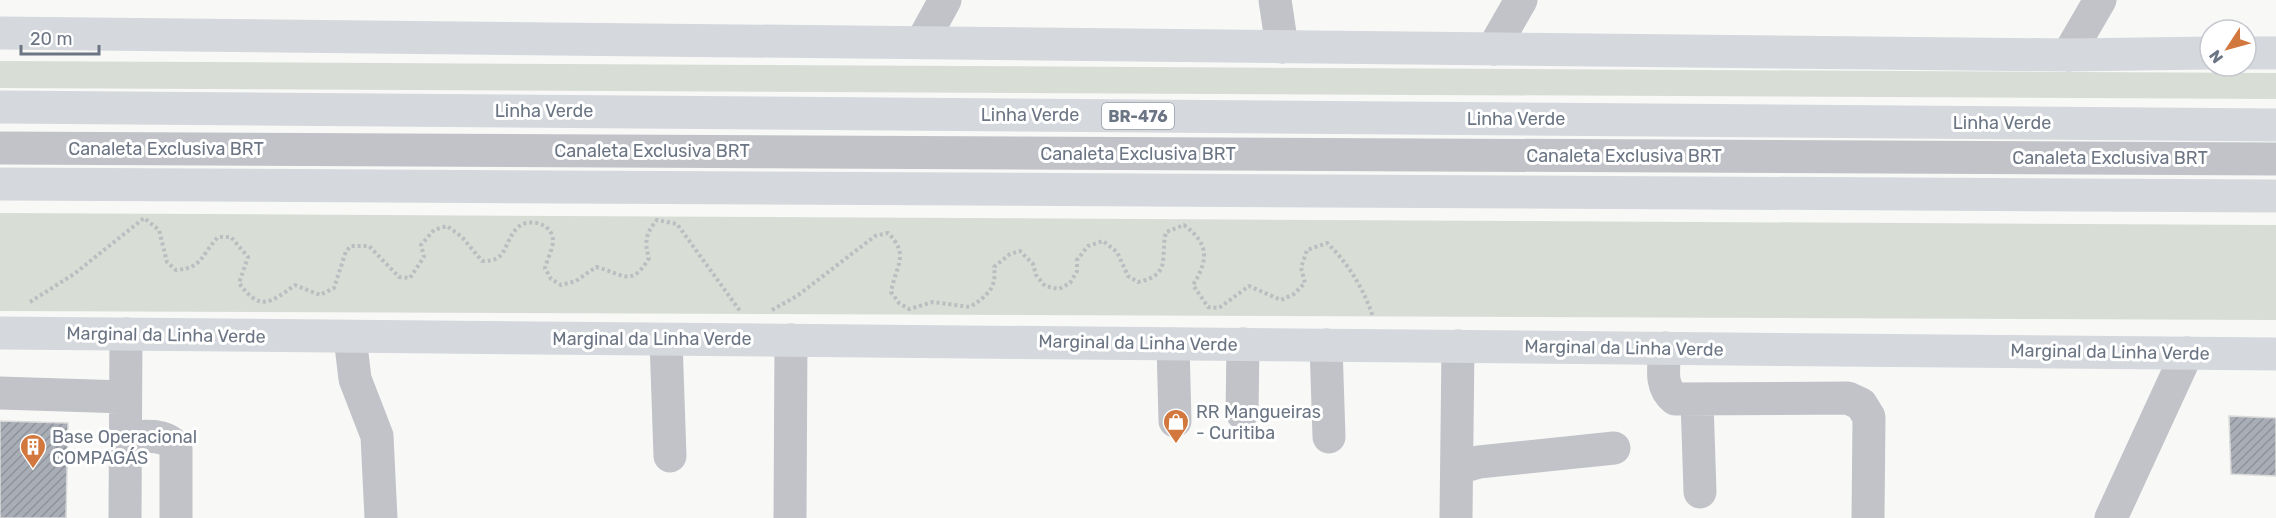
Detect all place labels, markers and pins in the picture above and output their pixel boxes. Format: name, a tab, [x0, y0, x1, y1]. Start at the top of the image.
place label: RR Mangueiras - Curitiba	[1196, 401, 1321, 444]
shop icon: RR Mangueiras - Curitiba	[1161, 407, 1191, 445]
place label: Base Operacional COMPAGÁS	[52, 426, 197, 469]
building icon: Base Operacional COMPAGÁS	[18, 432, 48, 470]

